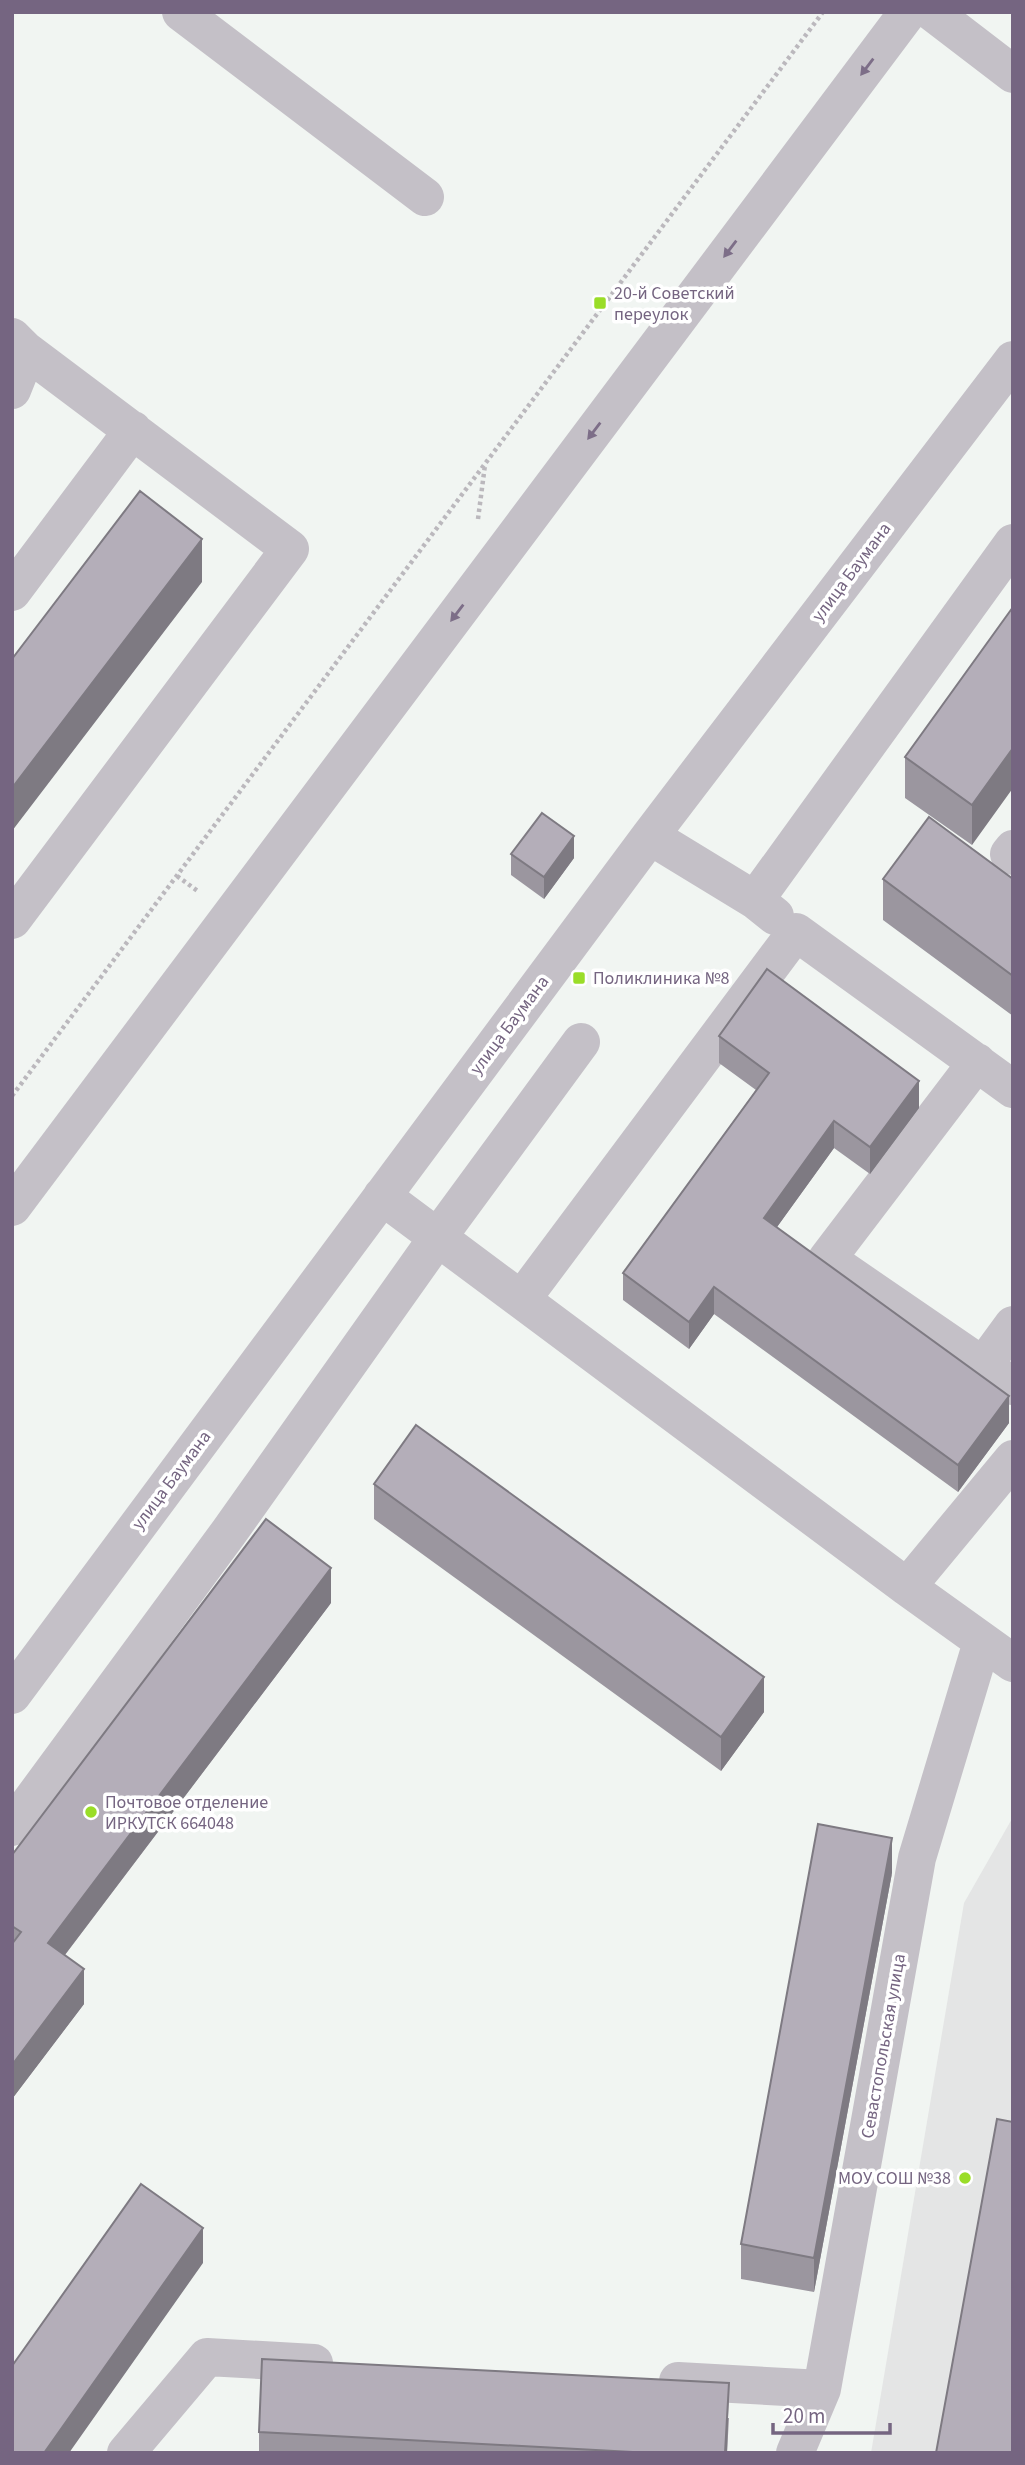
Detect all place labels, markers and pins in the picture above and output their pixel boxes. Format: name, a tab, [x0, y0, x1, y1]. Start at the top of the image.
place label: 20-й Советский переулок	[614, 281, 735, 327]
marker: 20-й Советский переулок	[592, 295, 608, 311]
place label: Поликлиника №8	[593, 966, 729, 991]
marker: Поликлиника №8	[571, 970, 587, 986]
place label: Почтовое отделение ИРКУТСК 664048	[105, 1790, 268, 1836]
marker: Почтовое отделение ИРКУТСК 664048	[83, 1804, 99, 1820]
place label: МОУ СОШ №38	[838, 2166, 951, 2191]
marker: МОУ СОШ №38	[957, 2170, 973, 2186]

